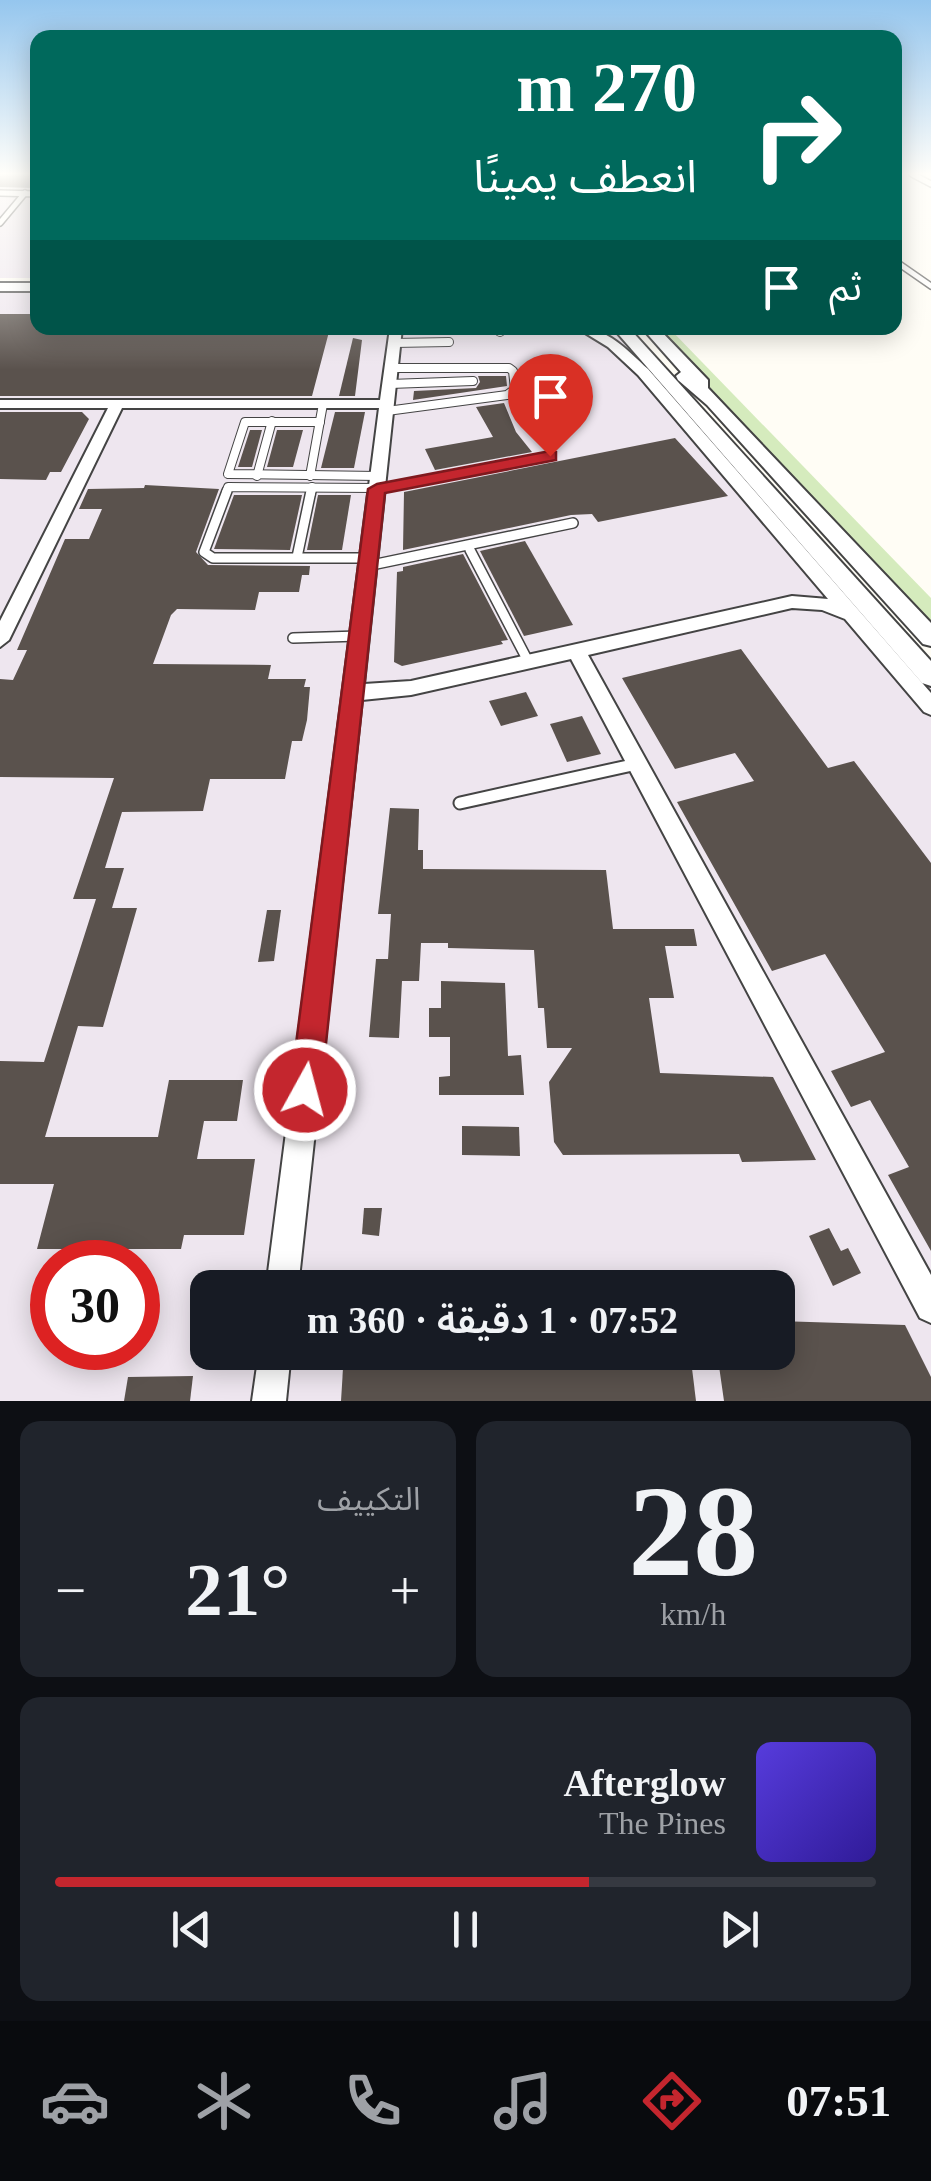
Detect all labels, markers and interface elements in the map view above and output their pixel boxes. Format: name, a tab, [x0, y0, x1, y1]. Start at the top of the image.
text: 270 m	[516, 49, 697, 126]
icon: right	[732, 70, 862, 200]
text: انعطف يمينًا	[473, 152, 697, 202]
icon: arrive	[754, 260, 809, 315]
text: ثم	[829, 266, 862, 308]
pin	[508, 354, 593, 457]
icon: arrive	[523, 369, 578, 424]
position arrow	[253, 1038, 357, 1142]
speed limit sign: 30	[30, 1240, 160, 1370]
text: 07:52 · 1 دقيقة · 360 m	[307, 1299, 678, 1341]
text: 28	[628, 1459, 758, 1603]
text: التكييف	[317, 1481, 421, 1517]
text: 21°	[185, 1548, 290, 1631]
text: −	[55, 1560, 86, 1621]
text: +	[389, 1560, 421, 1621]
text: km/h	[660, 1596, 726, 1632]
text: Afterglow	[564, 1762, 726, 1804]
text: The Pines	[599, 1805, 726, 1841]
icon: previous	[164, 1902, 219, 1957]
icon: pause	[438, 1902, 493, 1957]
icon: next	[712, 1902, 767, 1957]
icon: car	[40, 2066, 110, 2136]
icon: climate	[189, 2066, 259, 2136]
icon: phone	[338, 2066, 408, 2136]
icon: music	[488, 2066, 558, 2136]
icon: directions	[637, 2066, 707, 2136]
text: 07:51	[786, 2076, 891, 2126]

